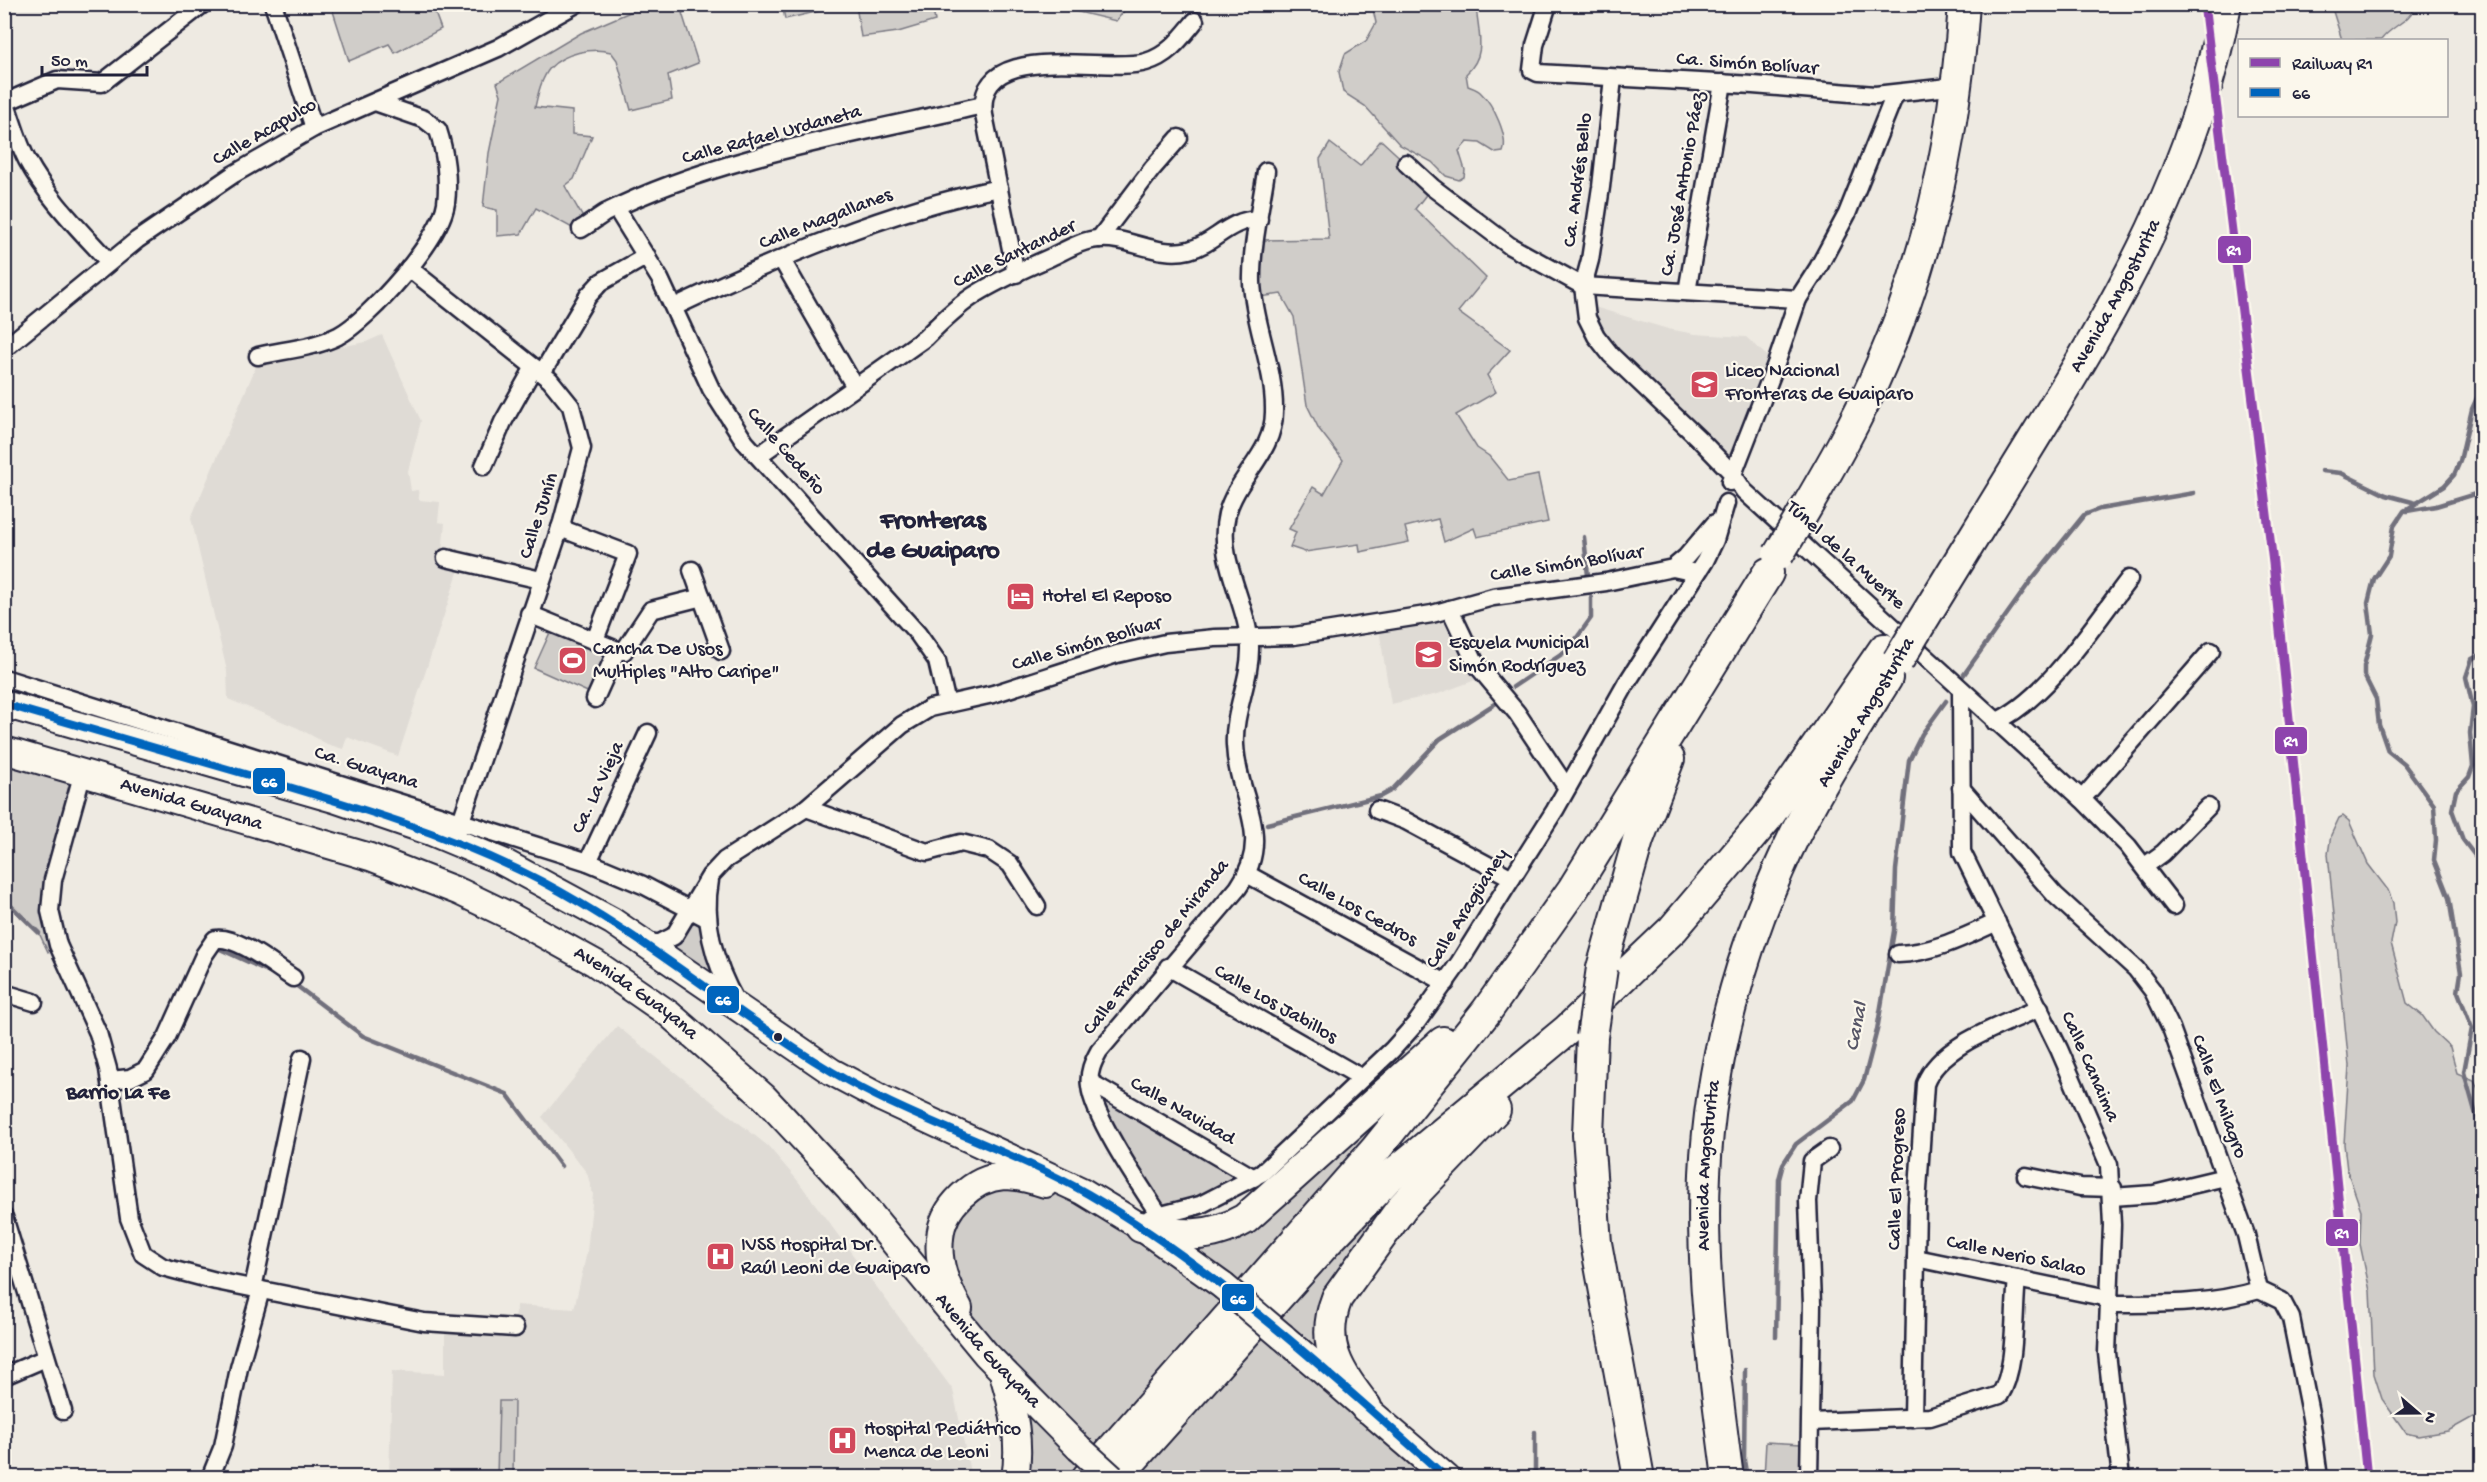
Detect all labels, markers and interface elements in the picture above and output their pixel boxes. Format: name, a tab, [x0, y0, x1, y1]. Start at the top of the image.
scale bar	[42, 39, 147, 77]
legend	[2238, 39, 2448, 117]
street label: Ca. Simón Bolívar	[1675, 49, 1820, 82]
text: 50 m	[51, 52, 88, 73]
text: Railway R1	[2292, 55, 2373, 76]
text: 66	[2292, 85, 2311, 106]
street label: Ca. José Antonio Páez	[1656, 89, 1712, 278]
street label: Calle Acapulco	[209, 94, 321, 172]
street label: Calle Rafael Urdaneta	[680, 101, 865, 171]
street label: Ca. Andrés Bello	[1559, 111, 1599, 249]
street label: Calle Magallanes	[756, 184, 896, 256]
street label: Calle Santander	[950, 215, 1082, 295]
street label: Avenida Angosturita	[2065, 215, 2167, 377]
line badge: R1	[2217, 235, 2252, 264]
text: R1	[2226, 243, 2241, 262]
place label: Liceo Nacional Fronteras de Guaiparo	[1724, 361, 1914, 407]
school or university icon: Liceo Nacional Fronteras de Guaiparo	[1688, 368, 1720, 400]
street label: Calle Cedeño	[741, 403, 829, 501]
street label: Calle Junín	[515, 470, 565, 562]
street label: Túnel de la Muerte	[1780, 496, 1910, 616]
district label: Fronteras de Guaiparo	[866, 507, 1000, 568]
street label: Calle Simón Bolívar	[1489, 541, 1647, 588]
hotel icon: Hotel El Reposo	[1005, 581, 1037, 613]
place label: Hotel El Reposo	[1042, 586, 1172, 609]
street label: Calle Simón Bolívar	[1010, 612, 1166, 677]
place label: Escuela Municipal Simón Rodríguez	[1449, 633, 1589, 679]
street label: Avenida Angosturita	[1813, 633, 1921, 792]
place label: Cancha De Usos Multiples "Alto Caripe"	[593, 639, 779, 685]
school or university icon: Escuela Municipal Simón Rodríguez	[1412, 639, 1444, 671]
sports icon: Cancha De Usos Multiples "Alto Caripe"	[556, 645, 588, 677]
line badge: R1	[2274, 726, 2308, 755]
text: R1	[2283, 734, 2298, 753]
street label: Ca. La Vieja	[568, 738, 631, 838]
street label: Ca. Guayana	[311, 742, 422, 796]
line badge: 66	[252, 767, 286, 795]
street label: Avenida Guayana	[117, 773, 266, 837]
text: 66	[261, 775, 278, 794]
street label: Calle Aragüaney	[1422, 845, 1514, 973]
street label: Calle Francisco de Miranda	[1079, 855, 1236, 1041]
street label: Calle Los Cedros	[1293, 868, 1421, 953]
street label: Avenida Guayana	[569, 942, 703, 1046]
street label: Calle Los Jabillos	[1209, 960, 1341, 1050]
line badge: 66	[706, 985, 740, 1014]
text: 66	[715, 993, 732, 1012]
water label: Canal	[1841, 999, 1875, 1054]
street label: Calle Canaima	[2054, 1008, 2124, 1126]
unlabelled marker	[772, 1031, 784, 1043]
street label: Calle El Milagro	[2185, 1032, 2251, 1162]
street label: Calle Navidad	[1125, 1073, 1241, 1153]
street label: Avenida Angosturita	[1693, 1078, 1726, 1251]
district label: Barrio La Fe	[65, 1082, 171, 1107]
street label: Calle El Progreso	[1884, 1107, 1912, 1251]
line badge: R1	[2325, 1218, 2359, 1247]
text: R1	[2334, 1226, 2349, 1245]
street label: Calle Nerio Salao	[1944, 1231, 2088, 1283]
place label: IVSS Hospital Dr. Raúl Leoni de Guaiparo	[741, 1235, 930, 1281]
hospital icon: IVSS Hospital Dr. Raúl Leoni de Guaiparo	[704, 1241, 736, 1273]
line badge: 66	[1221, 1283, 1255, 1312]
street label: Avenida Guayana	[930, 1289, 1046, 1414]
text: 66	[1230, 1292, 1247, 1311]
north arrow	[2388, 1383, 2448, 1443]
text: N	[2418, 1409, 2440, 1426]
place label: Hospital Pediátrico Menca de Leoni	[864, 1419, 1021, 1465]
hospital icon: Hospital Pediátrico Menca de Leoni	[827, 1425, 859, 1457]

